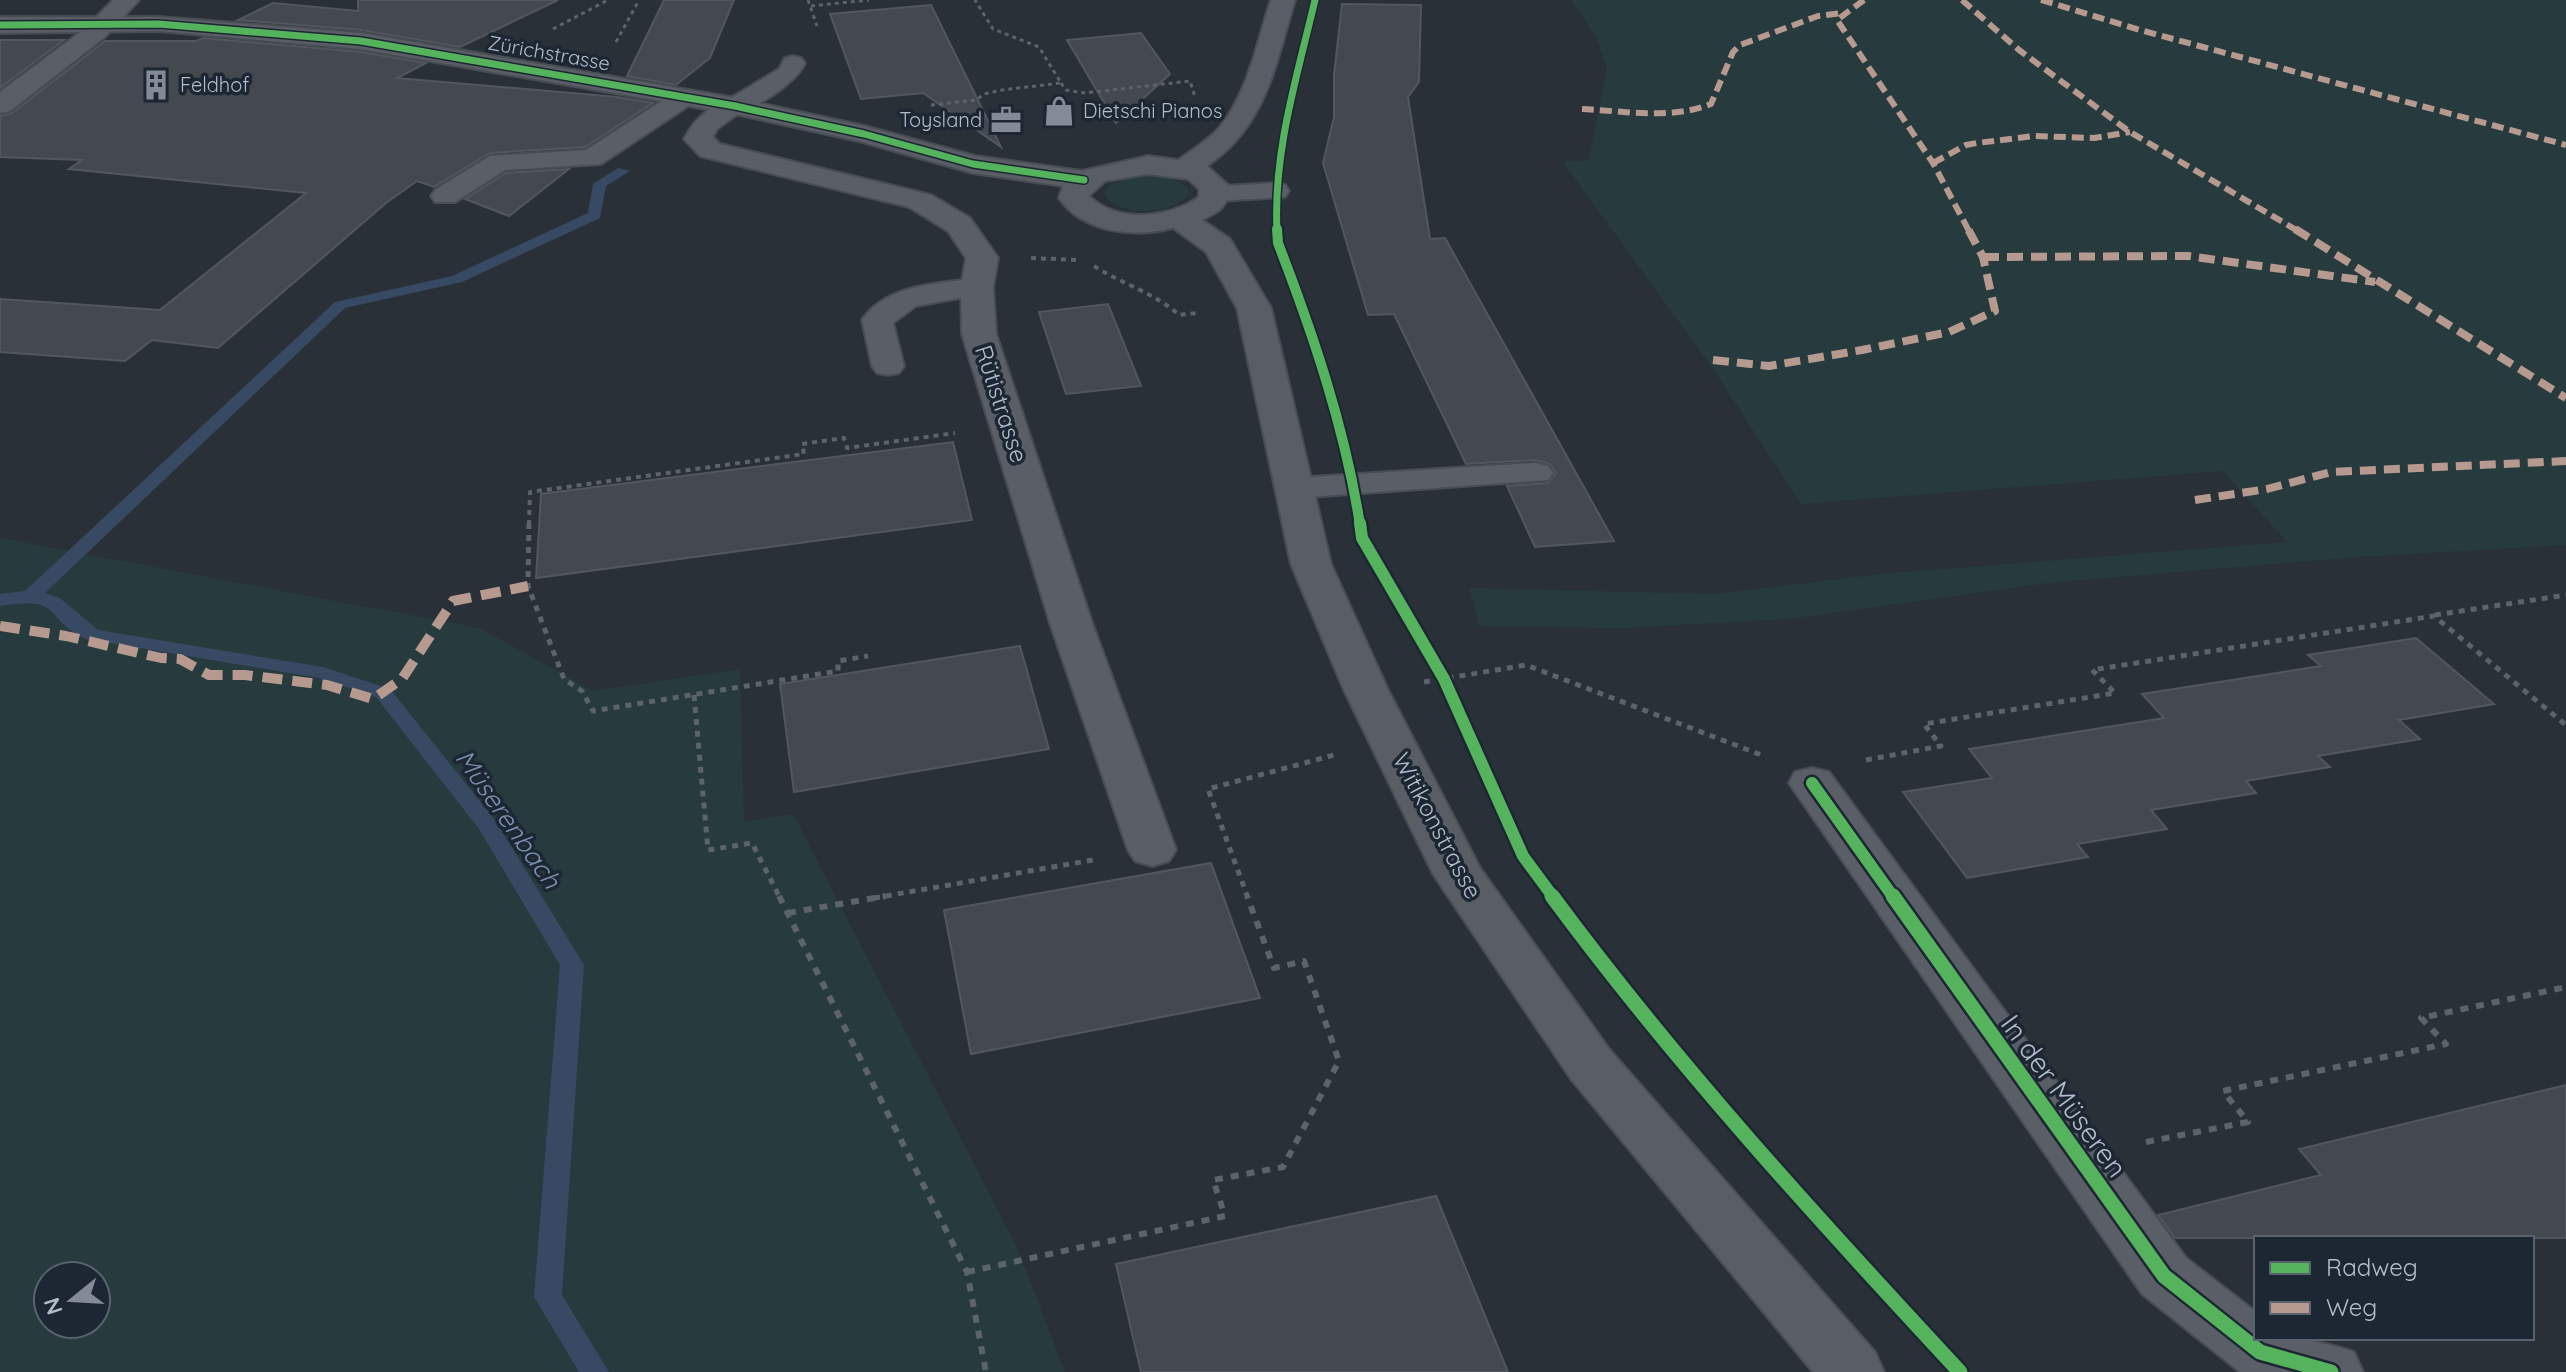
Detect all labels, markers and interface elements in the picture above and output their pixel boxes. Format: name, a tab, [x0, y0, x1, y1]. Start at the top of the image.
street label: Zürichstrasse	[486, 29, 612, 76]
building icon: Feldhof	[139, 68, 173, 102]
place label: Feldhof	[180, 72, 249, 97]
shop icon: Dietschi Pianos	[1042, 94, 1076, 128]
place label: Dietschi Pianos	[1083, 98, 1222, 123]
office icon: Toysland	[989, 103, 1023, 137]
place label: Toysland	[899, 107, 982, 132]
street label: Rütistrasse	[969, 341, 1035, 466]
water label: Müserenbach	[448, 743, 569, 896]
street label: Witikonstrasse	[1387, 747, 1489, 904]
street label: In der Müseren	[1994, 1008, 2135, 1184]
legend	[2254, 1236, 2534, 1340]
text: Radweg	[2326, 1252, 2418, 1282]
north arrow	[32, 1260, 112, 1340]
text: Weg	[2326, 1292, 2377, 1322]
text: N	[37, 1294, 69, 1318]

